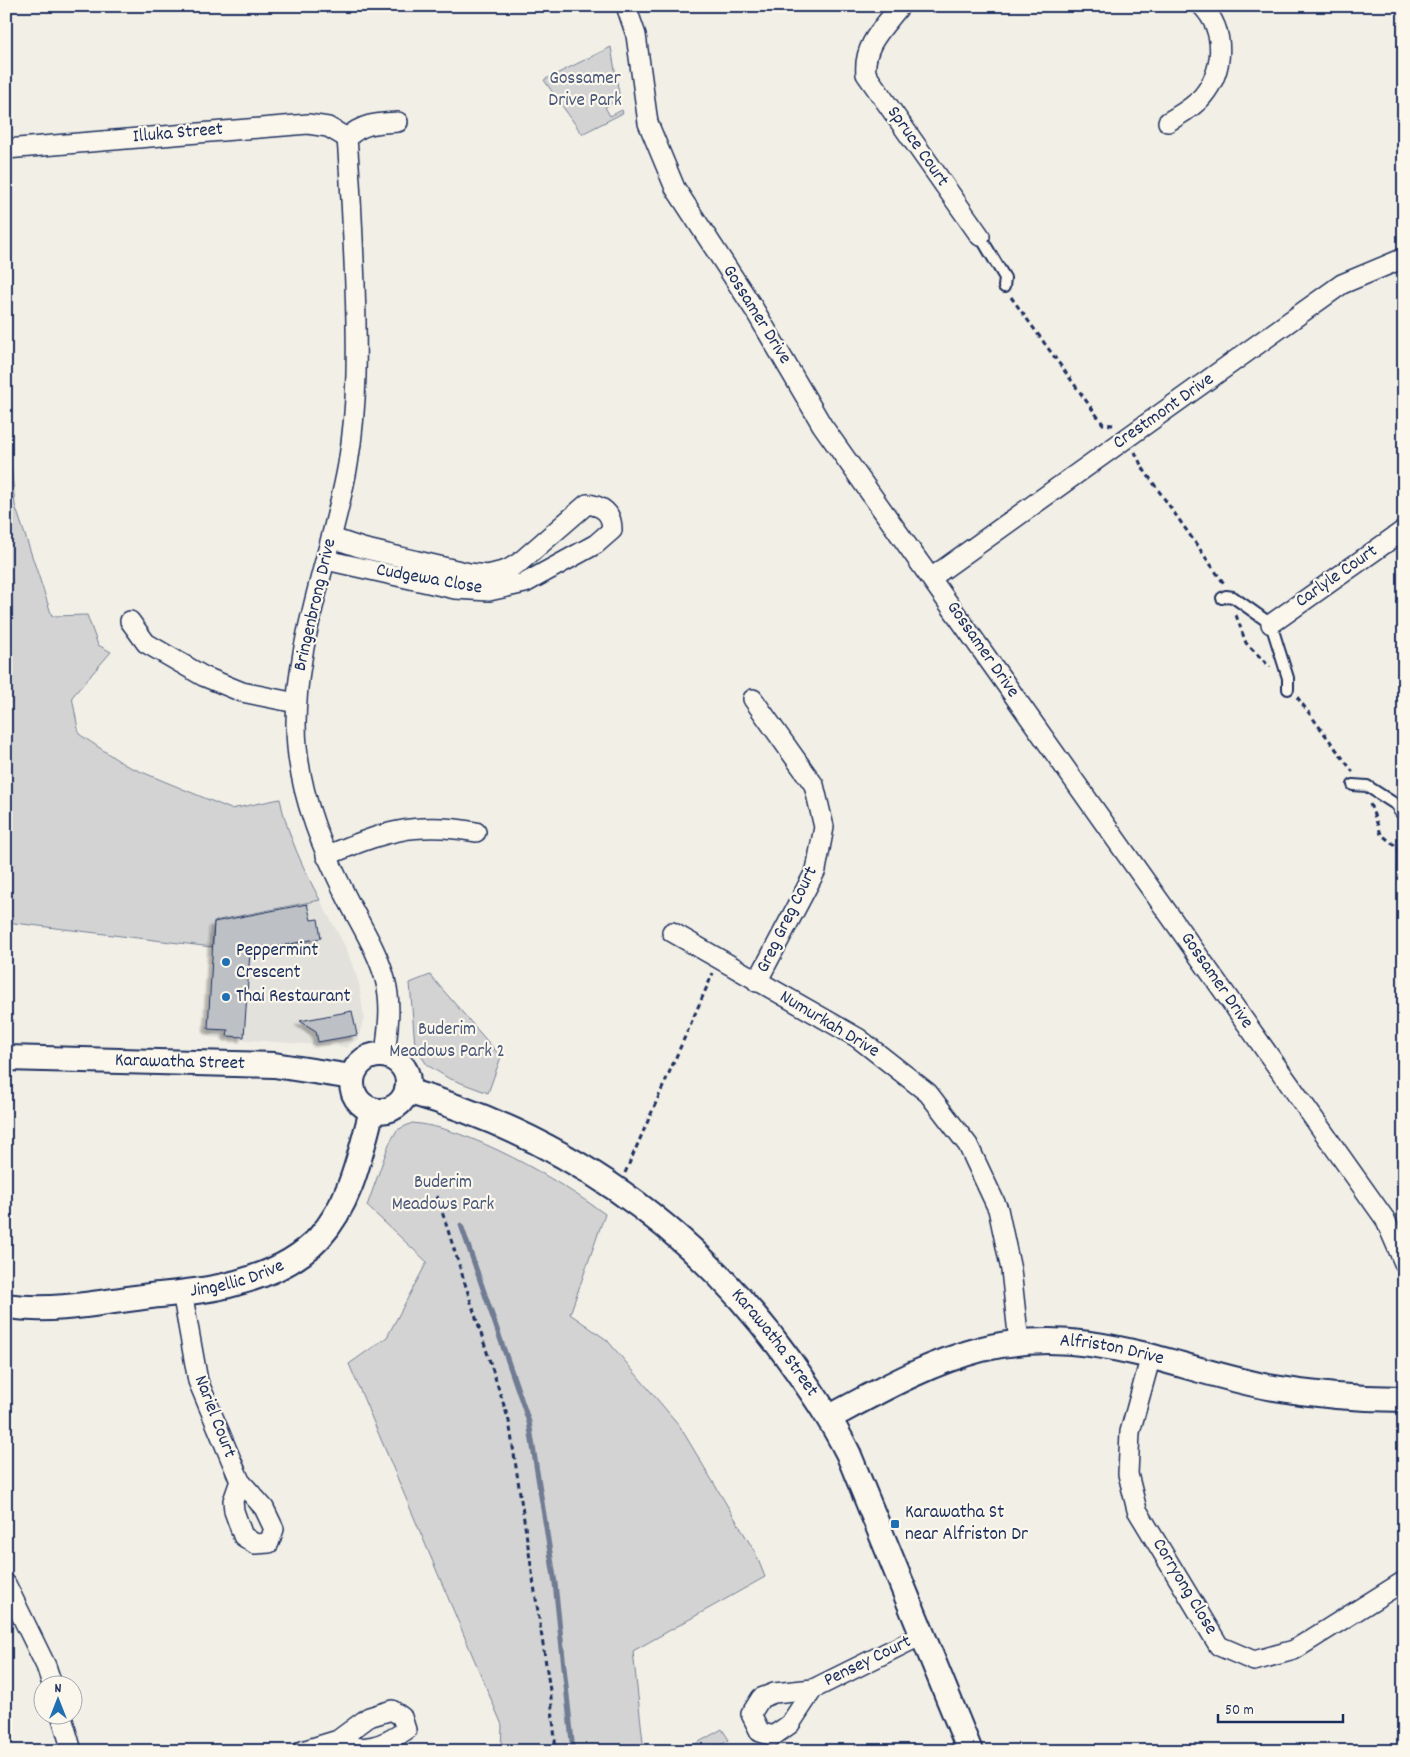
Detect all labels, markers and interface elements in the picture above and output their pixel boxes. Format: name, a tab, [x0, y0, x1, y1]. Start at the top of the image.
park label: Gossamer Drive Park	[548, 66, 622, 115]
street label: Spruce Court	[879, 101, 955, 193]
street label: Illuka Street	[132, 117, 224, 151]
street label: Gossamer Drive	[715, 260, 797, 370]
street label: Crestmont Drive	[1108, 367, 1220, 457]
street label: Bringenbrong Drive	[288, 536, 344, 674]
street label: Carlyle Court	[1290, 539, 1384, 615]
street label: Cudgewa Close	[374, 557, 484, 603]
street label: Gossamer Drive	[939, 596, 1025, 704]
street label: Greg Greg Court	[751, 862, 825, 978]
street label: Gossamer Drive	[1173, 927, 1259, 1035]
place label: Peppermint Crescent	[236, 938, 318, 987]
marker: Peppermint Crescent	[220, 956, 232, 968]
place label: Thai Restaurant	[236, 984, 351, 1011]
street label: Numurkah Drive	[774, 985, 884, 1065]
marker: Thai Restaurant	[220, 991, 232, 1003]
park label: Buderim Meadows Park 2	[389, 1017, 505, 1066]
street label: Karawatha Street	[115, 1047, 245, 1078]
park label: Buderim Meadows Park	[392, 1170, 495, 1219]
street label: Jingellic Drive	[189, 1253, 289, 1305]
street label: Karawatha Street	[724, 1283, 825, 1402]
street label: Alfriston Drive	[1059, 1328, 1167, 1373]
street label: Nariel Court	[186, 1372, 242, 1462]
place label: Karawatha St near Alfriston Dr	[905, 1500, 1028, 1549]
marker: Karawatha St near Alfriston Dr	[889, 1518, 901, 1530]
street label: Corryong Close	[1145, 1534, 1223, 1640]
street label: Pensey Court	[820, 1629, 916, 1695]
north arrow	[32, 1674, 82, 1724]
text: N	[55, 1679, 62, 1699]
scale bar	[1218, 1692, 1342, 1724]
text: 50 m	[1225, 1700, 1254, 1722]

